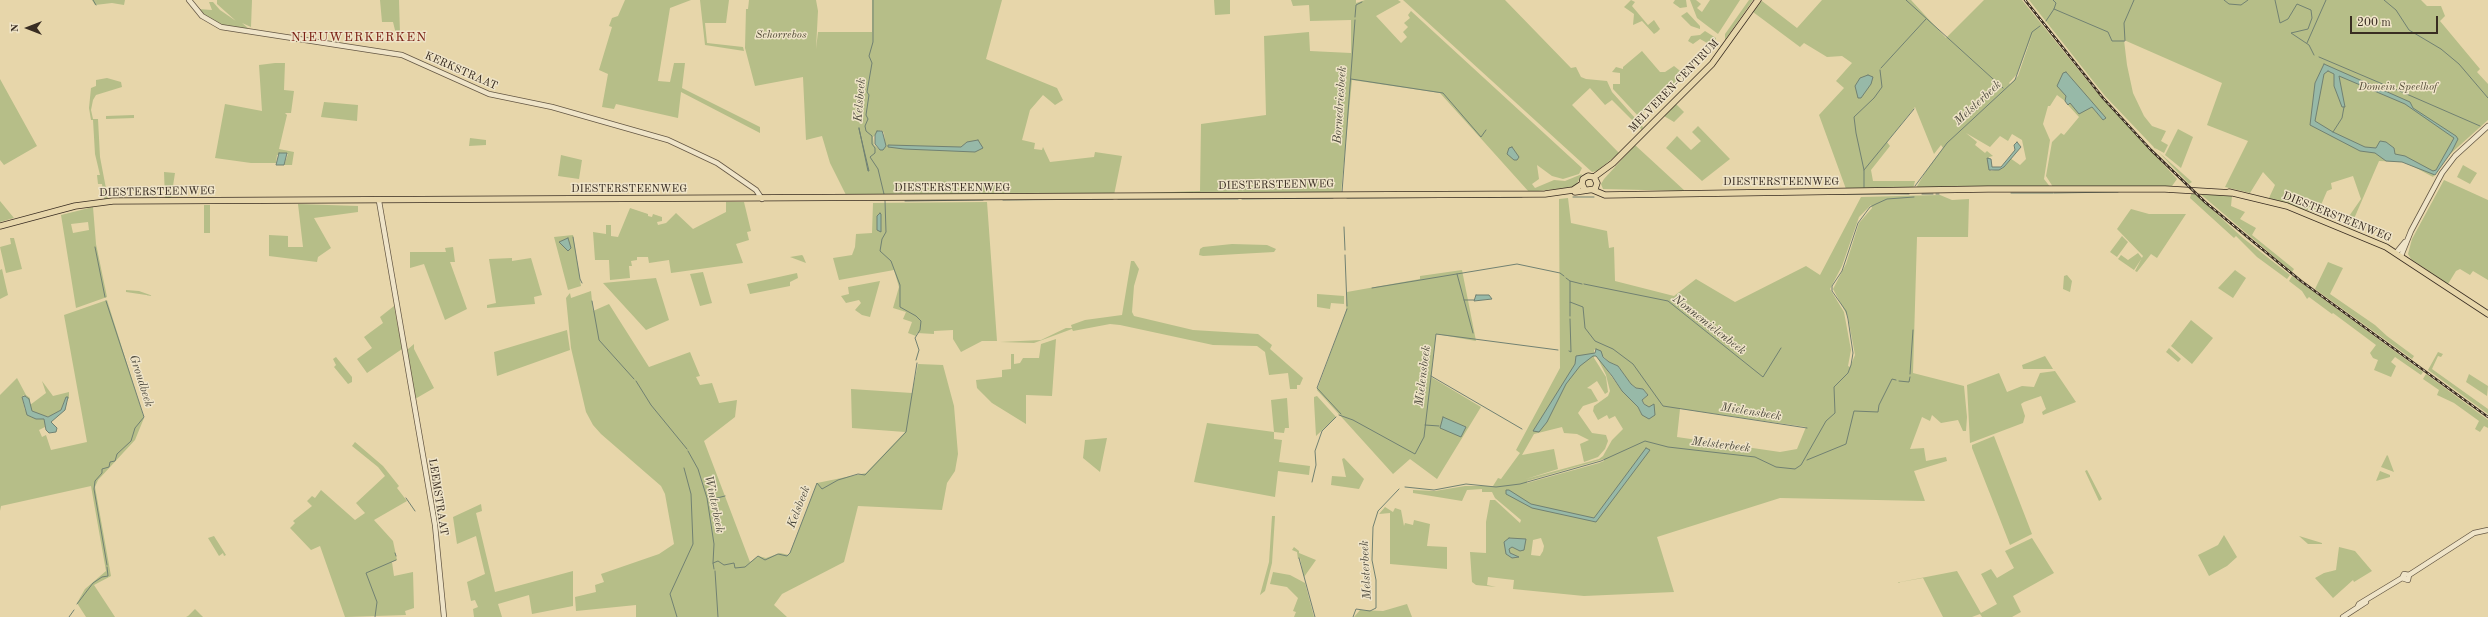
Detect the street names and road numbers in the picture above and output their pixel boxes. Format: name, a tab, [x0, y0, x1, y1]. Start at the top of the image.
street label: MELVEREN-CENTRUM	[1626, 37, 1722, 135]
street label: KERKSTRAAT	[423, 49, 499, 93]
street label: DIESTERSTEENWEG	[1723, 175, 1839, 189]
street label: DIESTERSTEENWEG	[1218, 177, 1334, 193]
street label: DIESTERSTEENWEG	[894, 181, 1010, 195]
street label: DIESTERSTEENWEG	[571, 182, 687, 196]
street label: DIESTERSTEENWEG	[99, 184, 215, 200]
street label: DIESTERSTEENWEG	[2281, 189, 2393, 245]
street label: LEEMSTRAAT	[425, 457, 451, 537]

